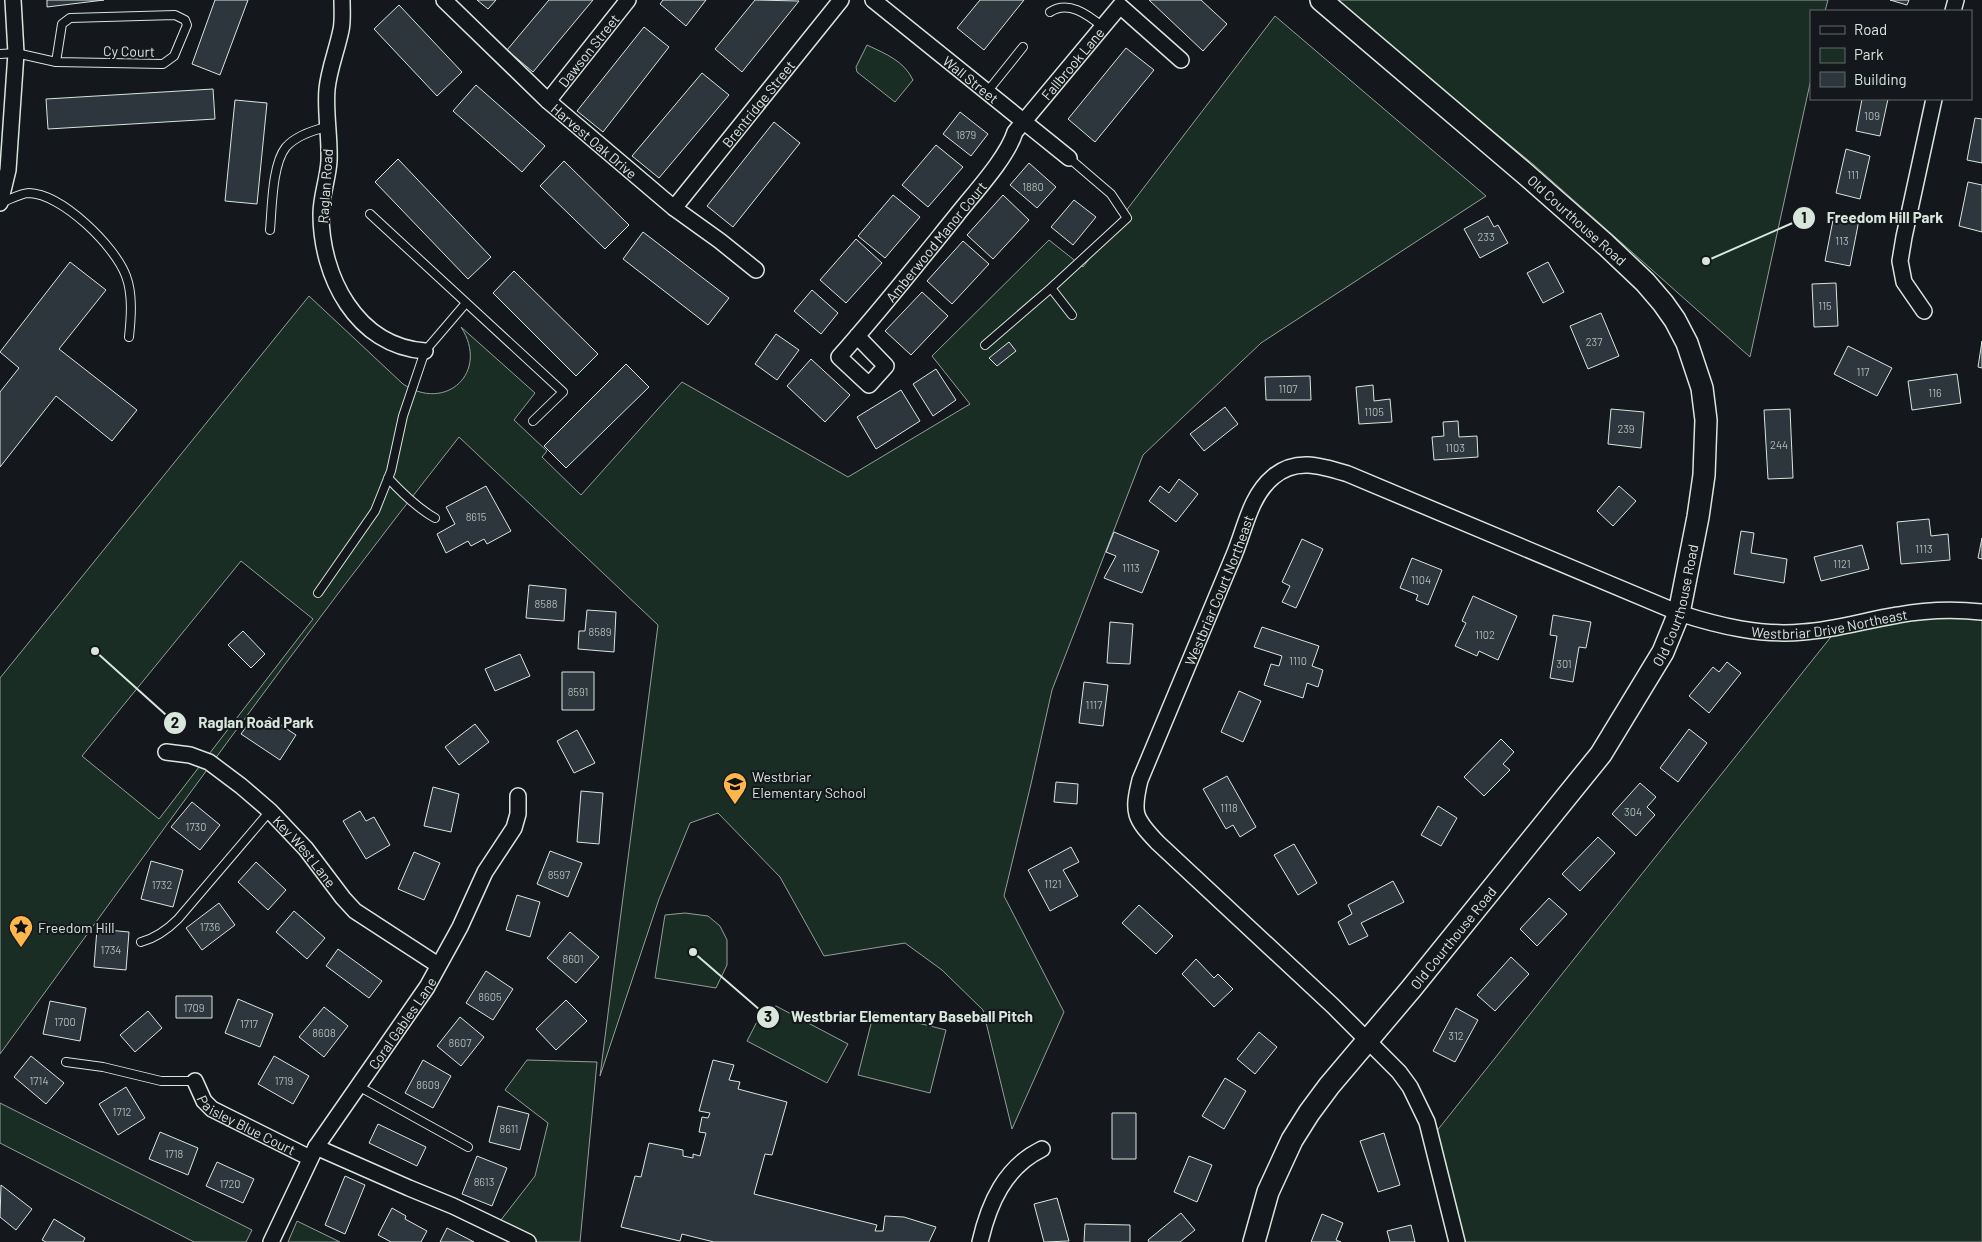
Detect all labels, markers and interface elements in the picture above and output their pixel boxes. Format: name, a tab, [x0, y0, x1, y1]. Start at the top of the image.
street label: Dawson Street	[554, 10, 622, 90]
legend	[1810, 10, 1972, 100]
text: Road	[1854, 20, 1887, 38]
street label: Fallbrook Lane	[1037, 24, 1107, 103]
street label: Cy Court	[103, 42, 155, 60]
text: Park	[1854, 45, 1884, 63]
street label: Wall Street	[940, 52, 1002, 107]
street label: Brentridge Street	[718, 57, 798, 150]
text: Building	[1854, 70, 1907, 88]
street label: Harvest Oak Drive	[548, 99, 641, 182]
house number: 109	[1864, 109, 1880, 122]
house number: 1879	[956, 128, 977, 141]
street label: Raglan Road	[314, 148, 336, 224]
house number: 111	[1847, 168, 1859, 181]
street label: Old Courthouse Road	[1524, 171, 1630, 269]
street label: Amberwood Manor Court	[882, 178, 990, 305]
house number: 1880	[1022, 180, 1044, 193]
callout: Freedom Hill Park	[1792, 203, 1953, 233]
text: 1	[1801, 208, 1807, 226]
text: Freedom Hill Park	[1827, 208, 1943, 226]
house number: 233	[1477, 230, 1495, 243]
house number: 113	[1835, 234, 1849, 247]
house number: 115	[1818, 299, 1832, 312]
house number: 237	[1586, 335, 1602, 348]
house number: 117	[1857, 365, 1869, 378]
house number: 1107	[1278, 382, 1298, 395]
house number: 116	[1928, 386, 1942, 399]
house number: 1105	[1364, 405, 1384, 418]
house number: 239	[1617, 422, 1635, 435]
house number: 244	[1770, 438, 1788, 451]
house number: 1103	[1445, 441, 1465, 454]
house number: 8615	[466, 510, 487, 523]
street label: Westbriar Court Northeast	[1181, 513, 1256, 668]
house number: 1113	[1915, 542, 1933, 555]
street label: Old Courthouse Road	[1648, 543, 1701, 669]
house number: 1121	[1833, 557, 1851, 570]
house number: 1113	[1122, 561, 1140, 574]
house number: 1104	[1411, 573, 1431, 586]
house number: 8588	[535, 597, 558, 610]
street label: Westbriar Drive Northeast	[1750, 605, 1908, 641]
house number: 8589	[589, 625, 612, 638]
house number: 1102	[1475, 628, 1495, 641]
house number: 1110	[1289, 654, 1307, 667]
house number: 301	[1556, 657, 1572, 670]
house number: 8591	[568, 685, 588, 698]
house number: 1117	[1086, 698, 1102, 711]
callout: Raglan Road Park	[163, 708, 324, 738]
text: 2	[171, 713, 179, 731]
text: Raglan Road Park	[198, 713, 314, 731]
place label: Westbriar Elementary School	[752, 768, 866, 801]
school or university icon: Westbriar Elementary School	[722, 771, 748, 805]
house number: 1118	[1220, 801, 1238, 814]
house number: 304	[1624, 805, 1642, 818]
street label: Key West Lane	[270, 812, 340, 890]
house number: 1730	[186, 820, 206, 833]
house number: 8597	[548, 868, 570, 881]
house number: 1121	[1044, 877, 1062, 890]
house number: 1732	[152, 878, 172, 891]
street label: Old Courthouse Road	[1406, 883, 1499, 992]
place icon: Freedom Hill	[8, 914, 34, 948]
place label: Freedom Hill	[38, 919, 115, 936]
house number: 1736	[200, 920, 221, 933]
house number: 1734	[101, 943, 121, 956]
house number: 8601	[562, 952, 584, 965]
street label: Coral Gables Lane	[364, 974, 439, 1072]
house number: 8605	[478, 990, 502, 1003]
house number: 1709	[184, 1001, 205, 1014]
callout: Westbriar Elementary Baseball Pitch	[756, 1002, 1043, 1032]
text: 3	[764, 1007, 772, 1025]
text: Westbriar Elementary Baseball Pitch	[791, 1007, 1033, 1025]
house number: 1700	[54, 1015, 76, 1028]
house number: 1717	[240, 1017, 258, 1030]
house number: 8608	[312, 1026, 336, 1039]
house number: 312	[1448, 1029, 1464, 1042]
house number: 8607	[449, 1036, 471, 1049]
house number: 1714	[30, 1074, 49, 1087]
house number: 1719	[275, 1074, 294, 1087]
house number: 8609	[416, 1078, 440, 1091]
street label: Paisley Blue Court	[194, 1092, 298, 1158]
house number: 1712	[113, 1105, 132, 1118]
house number: 8611	[500, 1122, 518, 1135]
house number: 1718	[165, 1147, 184, 1160]
house number: 8613	[474, 1175, 494, 1188]
house number: 1720	[219, 1177, 241, 1190]

